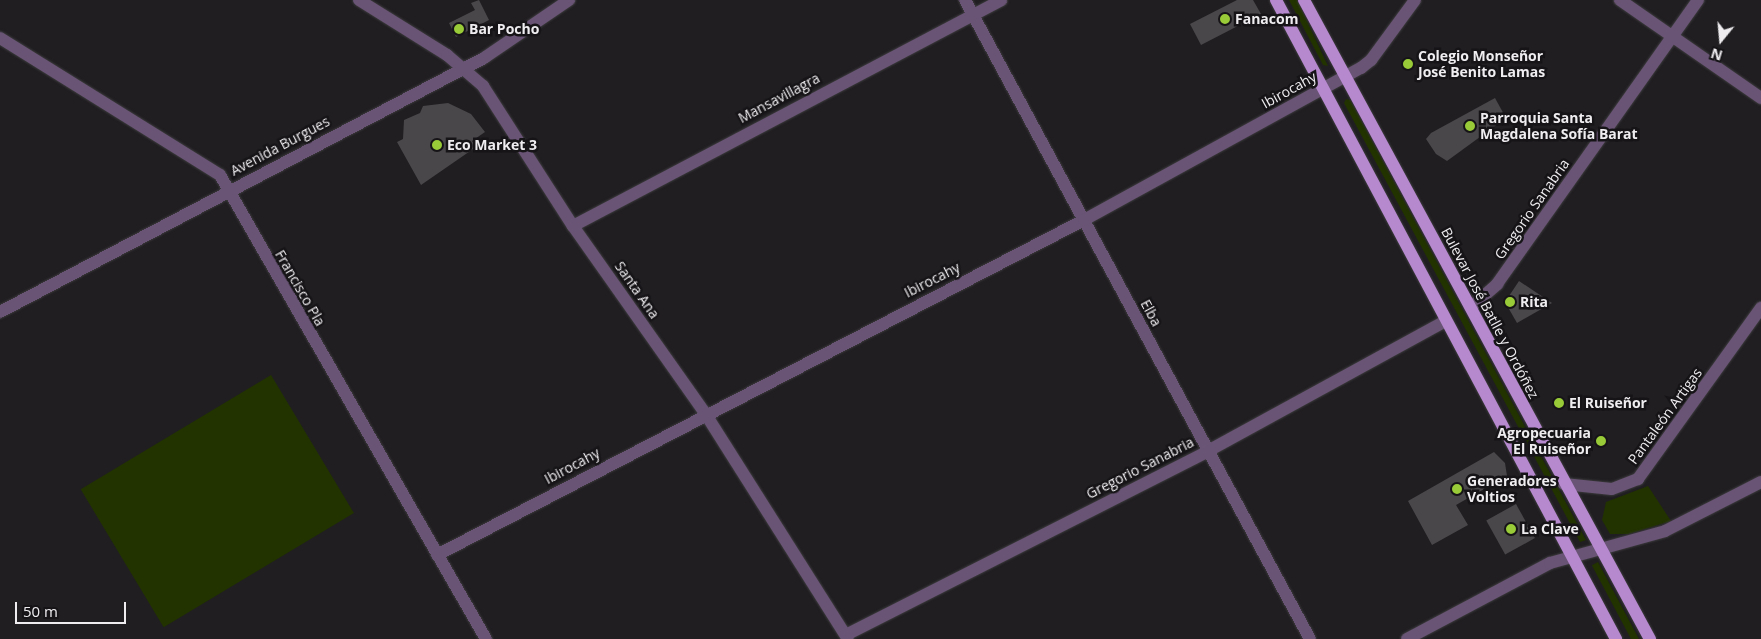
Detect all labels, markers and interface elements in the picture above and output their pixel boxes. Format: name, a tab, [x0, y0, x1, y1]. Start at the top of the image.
place label: Fanacom	[1235, 11, 1298, 27]
marker: Fanacom	[1219, 13, 1231, 25]
north arrow	[1696, 15, 1746, 65]
place label: Bar Pocho	[469, 21, 539, 37]
marker: Bar Pocho	[453, 23, 465, 35]
text: N	[1708, 44, 1725, 66]
place label: Colegio Monseñor José Benito Lamas	[1418, 48, 1545, 80]
marker: Colegio Monseñor José Benito Lamas	[1402, 58, 1414, 70]
street label: Ibirocahy	[1259, 68, 1319, 112]
street label: Mansavillagra	[735, 69, 823, 127]
place label: Parroquia Santa Magdalena Sofía Barat	[1480, 110, 1638, 142]
street label: Avenida Burgues	[228, 113, 332, 179]
marker: Parroquia Santa Magdalena Sofía Barat	[1464, 120, 1476, 132]
place label: Eco Market 3	[447, 137, 537, 153]
marker: Eco Market 3	[431, 139, 443, 151]
street label: Gregorio Sanabria	[1491, 156, 1573, 262]
street label: Bulevar José Batlle y Ordóñez	[1438, 225, 1542, 401]
street label: Francisco Pla	[272, 247, 328, 329]
street label: Santa Ana	[611, 258, 663, 322]
street label: Ibirocahy	[901, 259, 963, 301]
place label: Rita	[1520, 294, 1548, 310]
marker: Rita	[1504, 296, 1516, 308]
street label: Elba	[1137, 297, 1165, 329]
street label: Pantaleón Artigas	[1624, 365, 1706, 467]
place label: El Ruiseñor	[1569, 395, 1647, 411]
marker: El Ruiseñor	[1553, 397, 1565, 409]
place label: Agropecuaria El Ruiseñor	[1497, 425, 1591, 458]
street label: Gregorio Sanabria	[1083, 434, 1197, 502]
marker: Agropecuaria El Ruiseñor	[1595, 435, 1607, 447]
street label: Ibirocahy	[541, 444, 603, 488]
place label: Generadores Voltios	[1467, 473, 1557, 506]
marker: Generadores Voltios	[1451, 483, 1463, 495]
place label: La Clave	[1521, 521, 1579, 537]
marker: La Clave	[1505, 523, 1517, 535]
scale bar	[18, 592, 129, 624]
text: 50 m	[23, 601, 58, 621]

